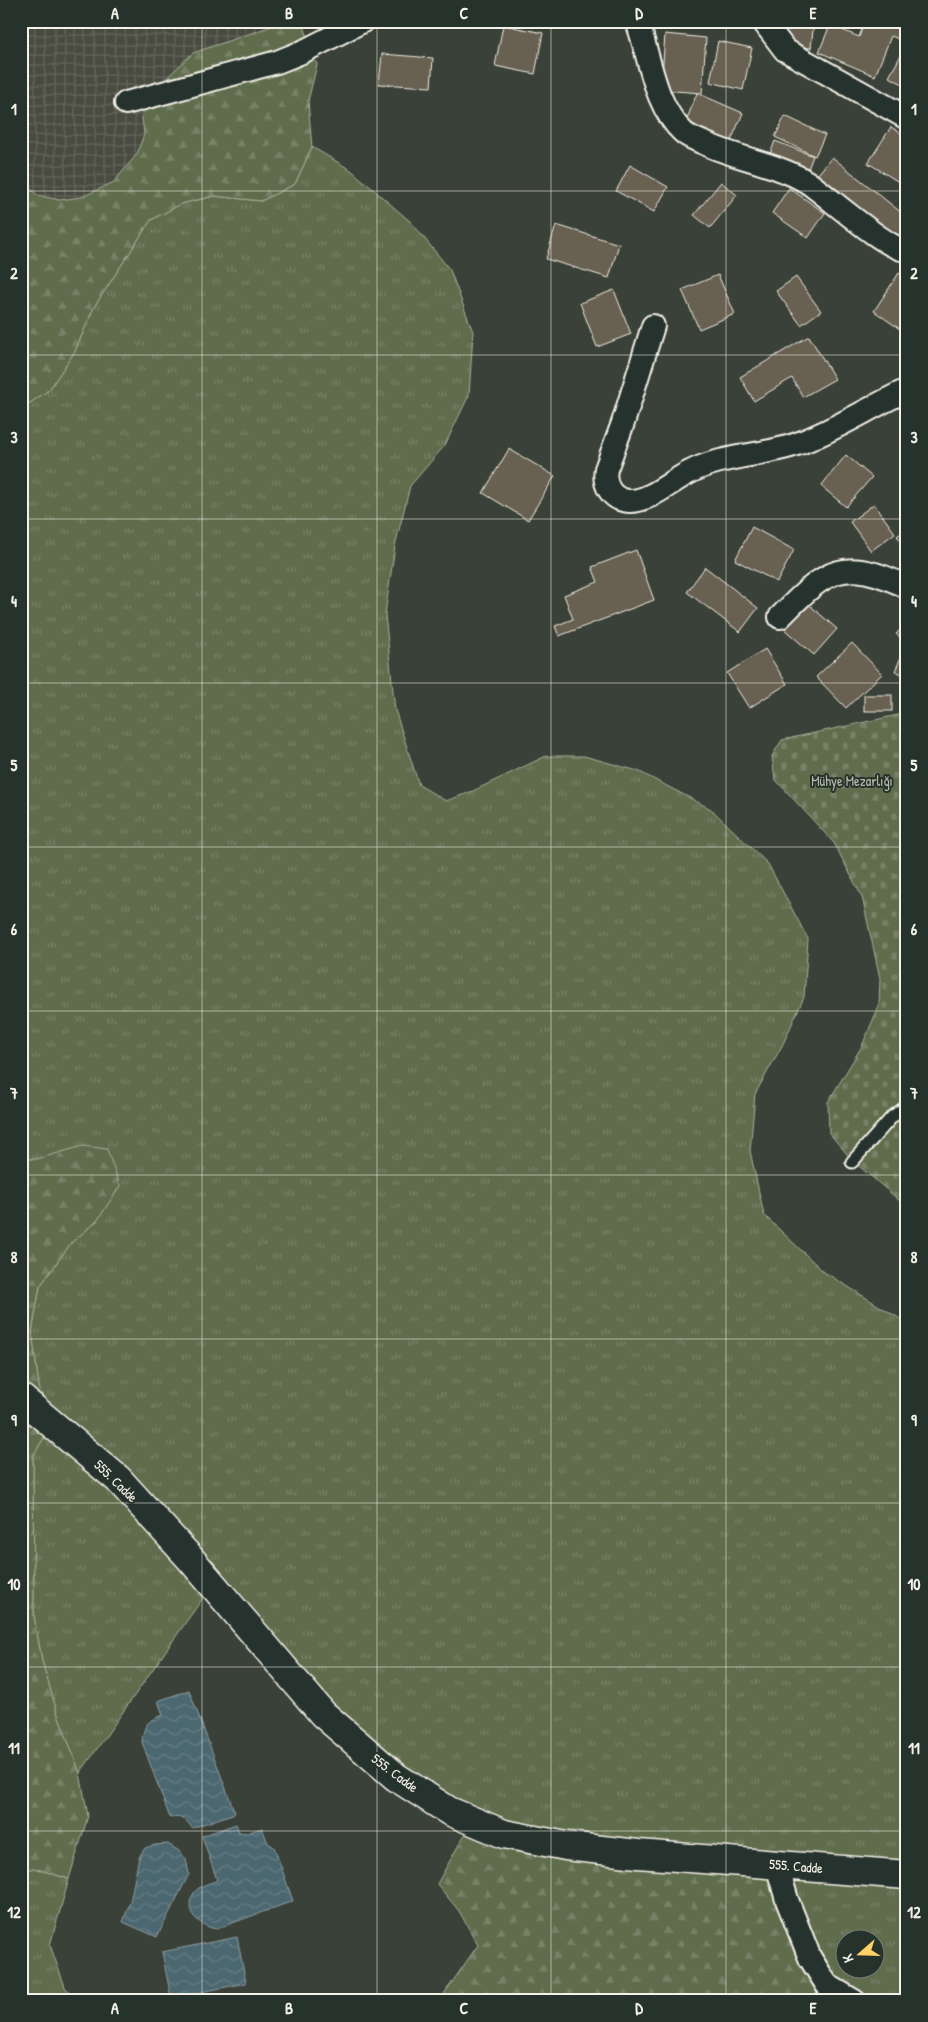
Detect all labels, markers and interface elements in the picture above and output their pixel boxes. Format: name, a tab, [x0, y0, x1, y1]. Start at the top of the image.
text: A	[111, 2, 119, 24]
text: B	[285, 2, 293, 24]
text: C	[460, 2, 469, 24]
text: D	[635, 2, 643, 24]
text: E	[809, 2, 817, 24]
text: 1	[11, 98, 17, 120]
text: 1	[911, 98, 917, 120]
text: 2	[10, 262, 18, 284]
text: 2	[910, 262, 918, 284]
text: 3	[10, 426, 18, 448]
text: 3	[910, 426, 918, 448]
text: 4	[11, 590, 17, 612]
text: 4	[911, 590, 917, 612]
text: 5	[11, 754, 18, 776]
text: 5	[911, 754, 918, 776]
park label: Mühye Mezarlığı	[811, 771, 893, 791]
text: 6	[11, 918, 18, 940]
text: 6	[911, 918, 918, 940]
text: 7	[9, 1082, 18, 1104]
text: 7	[909, 1082, 918, 1104]
text: 8	[11, 1246, 18, 1268]
text: 8	[911, 1246, 918, 1268]
text: 9	[11, 1409, 17, 1431]
text: 9	[911, 1409, 917, 1431]
street label: 555. Cadde	[90, 1455, 143, 1506]
text: 10	[8, 1573, 20, 1595]
text: 10	[908, 1573, 920, 1595]
text: 11	[8, 1737, 20, 1759]
text: 11	[908, 1737, 920, 1759]
street label: 555. Cadde	[368, 1749, 423, 1797]
street label: 555. Cadde	[768, 1854, 824, 1877]
text: 12	[7, 1901, 21, 1923]
text: 12	[907, 1901, 921, 1923]
north arrow	[836, 1930, 886, 1980]
text: K	[837, 1951, 857, 1965]
text: A	[111, 1997, 119, 2019]
text: B	[285, 1997, 293, 2019]
text: C	[460, 1997, 469, 2019]
text: D	[635, 1997, 643, 2019]
text: E	[809, 1997, 817, 2019]

